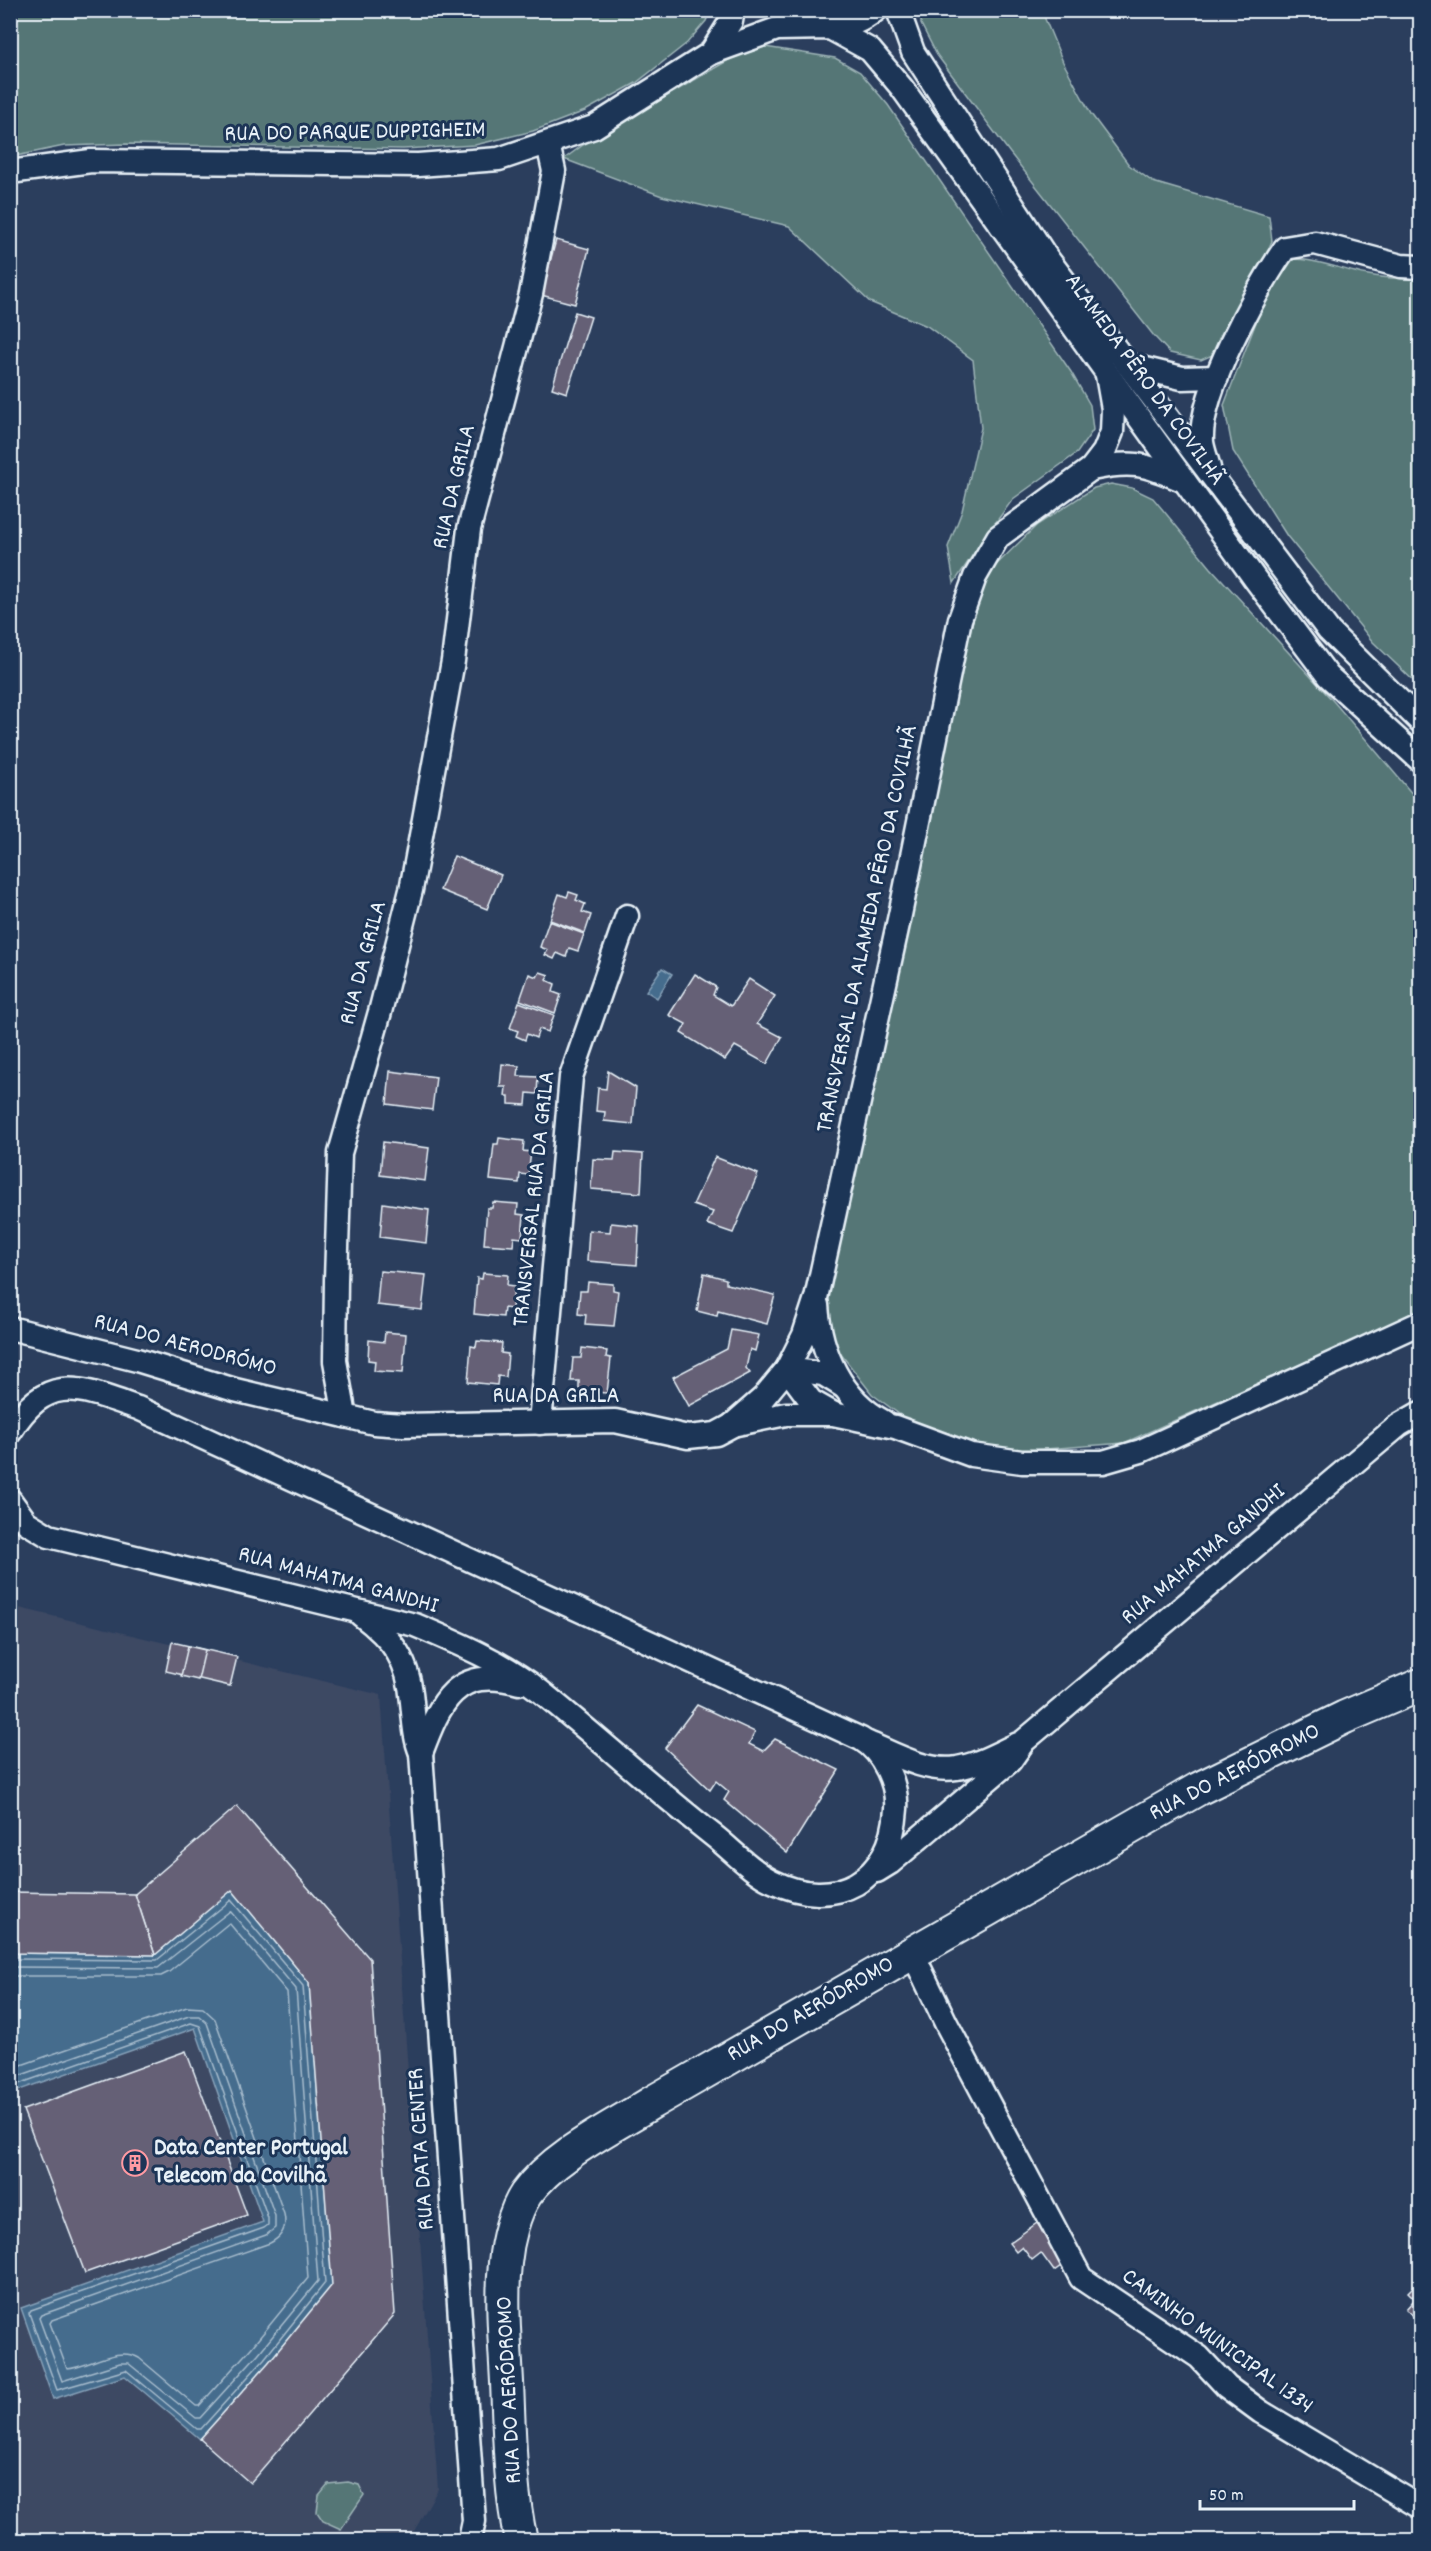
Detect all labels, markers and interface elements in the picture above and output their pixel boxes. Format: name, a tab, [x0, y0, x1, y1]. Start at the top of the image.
street label: RUA DO PARQUE DUPPIGHEIM	[224, 114, 486, 152]
street label: ALAMEDA PÊRO DA COVILHÃ	[1055, 267, 1233, 493]
street label: RUA DA GRILA	[424, 421, 486, 553]
street label: TRANSVERSAL DA ALAMEDA PÊRO DA COVILHÃ	[808, 722, 928, 1136]
street label: RUA DA GRILA	[331, 897, 397, 1029]
street label: TRANSVERSAL RUA DA GRILA	[505, 1069, 565, 1329]
street label: RUA DO AERODRÓMO	[90, 1305, 280, 1387]
street label: RUA DA GRILA	[492, 1380, 620, 1414]
street label: RUA MAHATMA GANDHI	[1114, 1475, 1294, 1634]
street label: RUA MAHATMA GANDHI	[234, 1538, 442, 1624]
street label: RUA DO AERÓDROMO	[1144, 1715, 1326, 1831]
street label: RUA DO AERÓDROMO	[721, 1948, 901, 2072]
street label: RUA DATA CENTER	[399, 2067, 445, 2231]
place label: Data Center Portugal Telecom da Covilhã	[154, 2132, 348, 2194]
building icon: Data Center Portugal Telecom da Covilhã	[120, 2148, 150, 2178]
street label: CAMINHO MUNICIPAL 1334	[1114, 2261, 1320, 2423]
street label: RUA DO AERÓDROMO	[488, 2295, 532, 2485]
scale bar	[1200, 2473, 1354, 2511]
text: 50 m	[1209, 2484, 1244, 2509]

